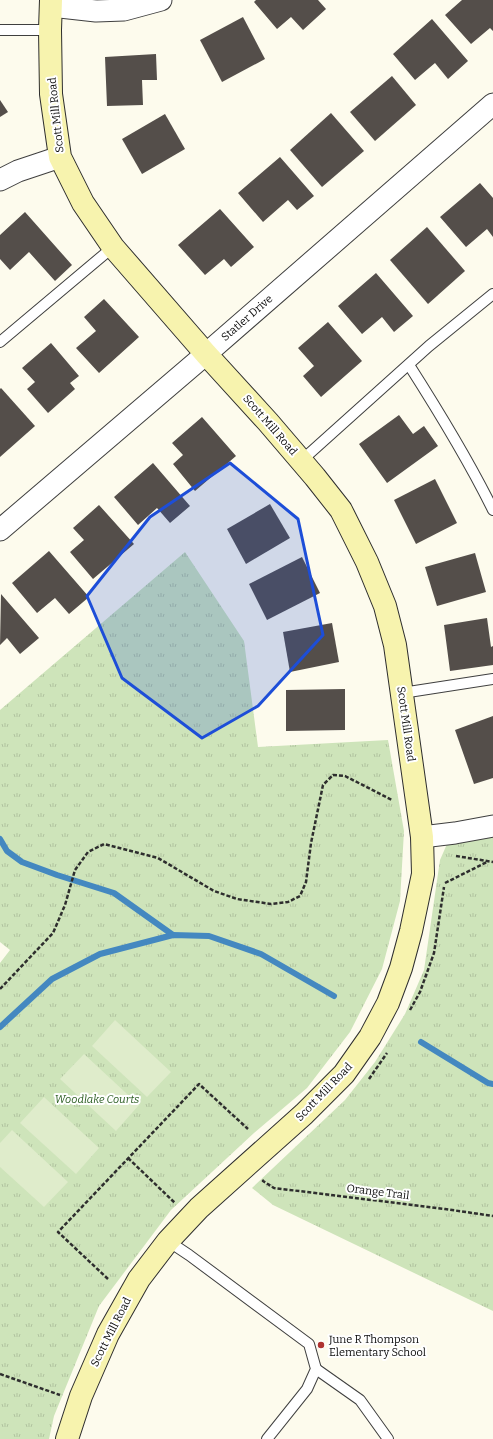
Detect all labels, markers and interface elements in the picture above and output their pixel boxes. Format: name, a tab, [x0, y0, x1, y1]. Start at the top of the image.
street label: Scott Mill Road	[46, 76, 66, 153]
street label: Statler Drive	[219, 292, 275, 344]
street label: Scott Mill Road	[240, 392, 300, 458]
street label: Scott Mill Road	[394, 686, 418, 763]
street label: Scott Mill Road	[293, 1060, 355, 1124]
park label: Woodlake Courts	[55, 1093, 139, 1106]
street label: Orange Trail	[346, 1182, 410, 1202]
street label: Scott Mill Road	[88, 1295, 134, 1369]
place label: June R Thompson Elementary School	[328, 1333, 426, 1359]
marker: June R Thompson Elementary School	[316, 1340, 326, 1350]

